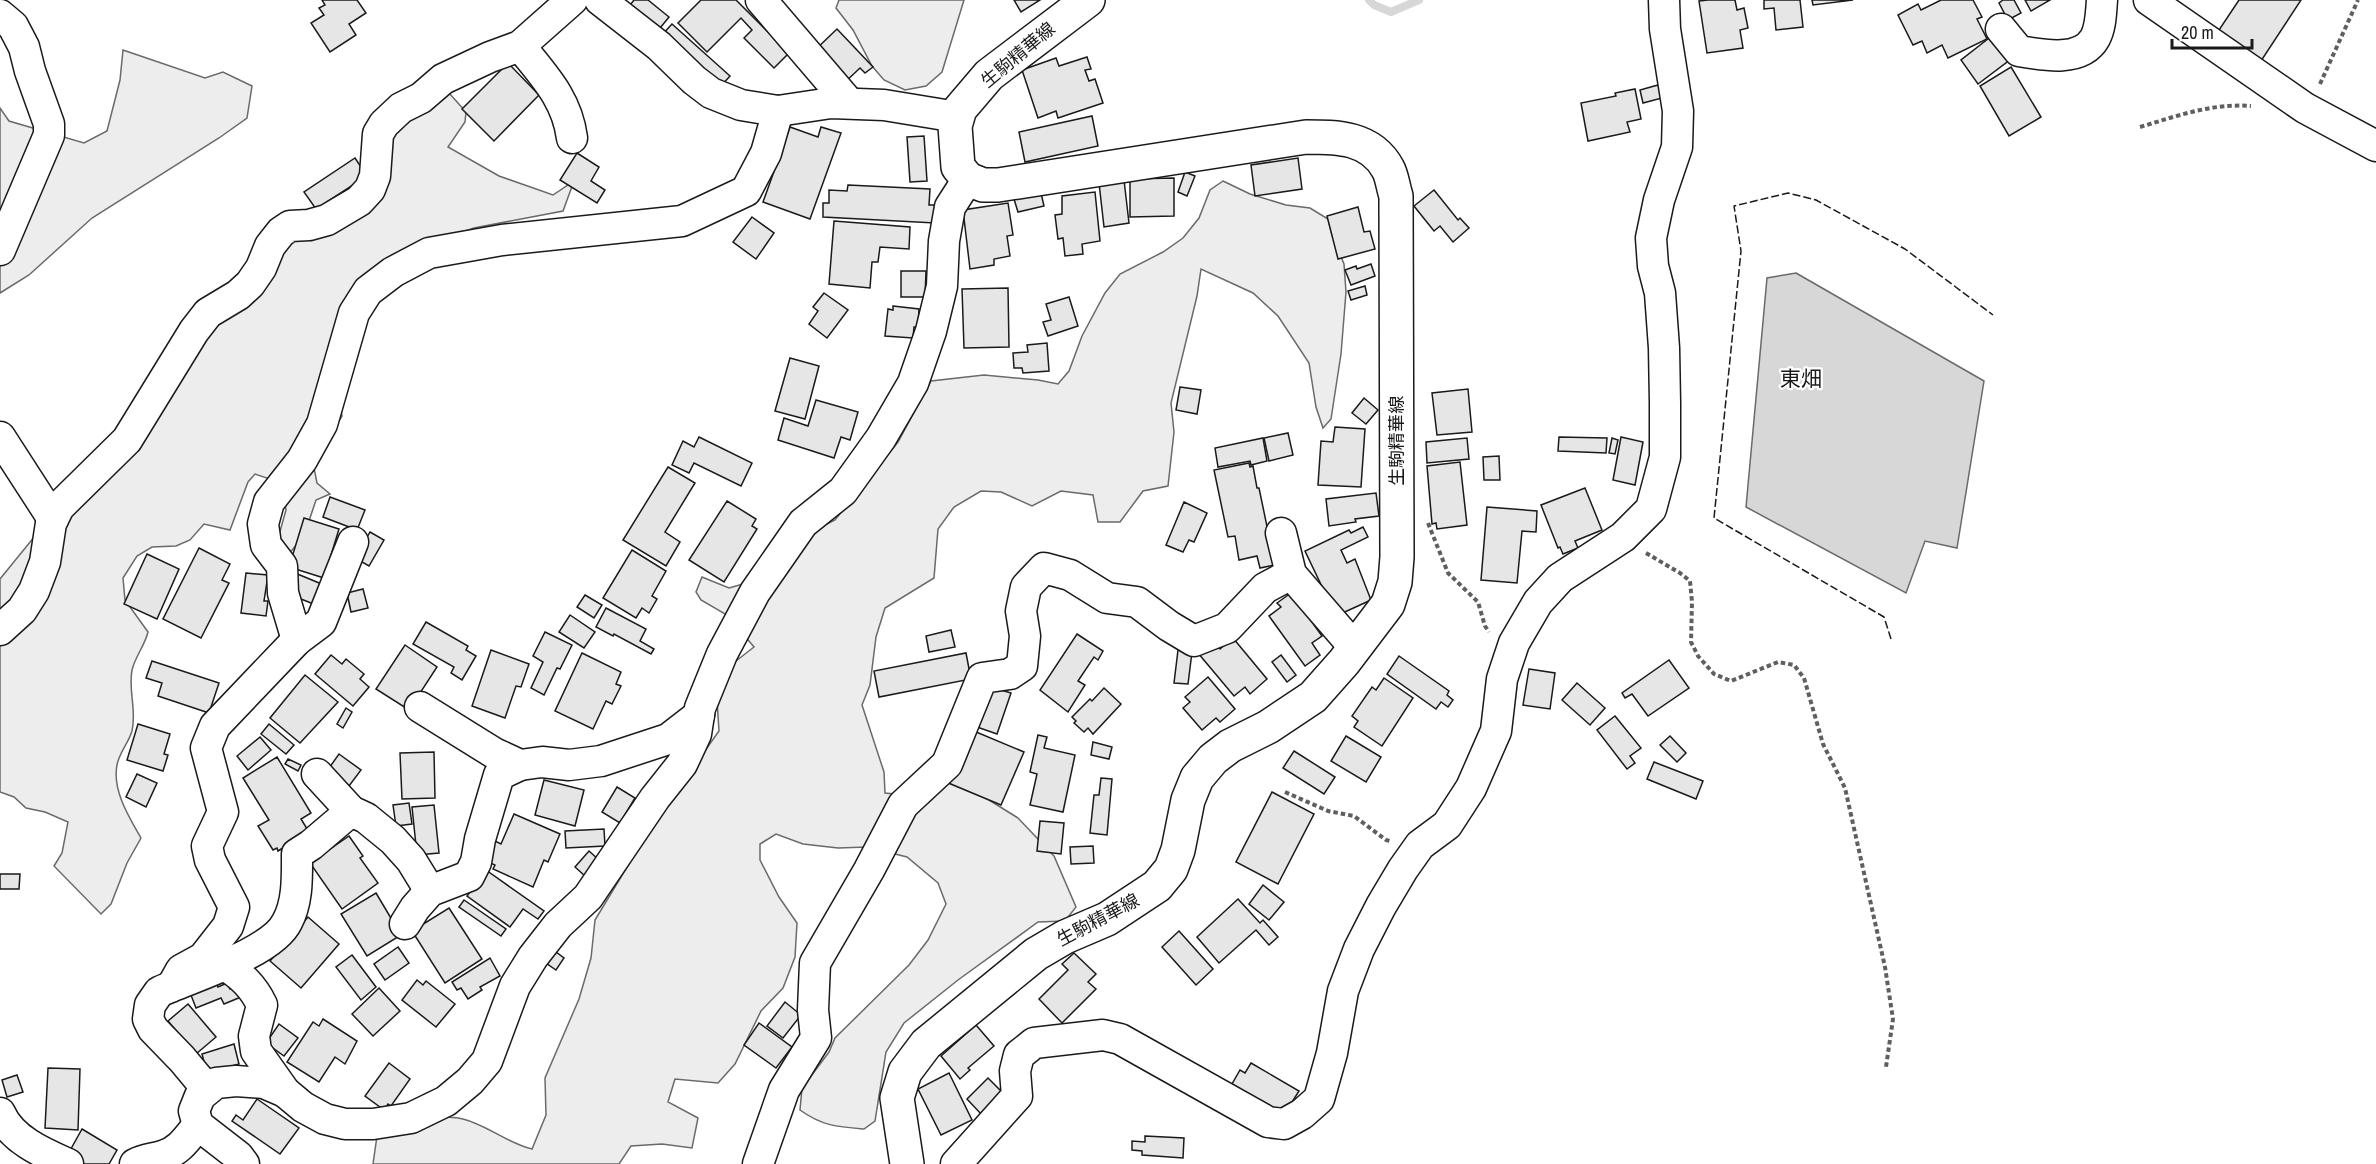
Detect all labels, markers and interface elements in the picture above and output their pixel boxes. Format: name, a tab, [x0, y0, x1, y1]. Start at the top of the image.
scale bar	[2172, 12, 2252, 50]
street label: 生駒精華線	[975, 16, 1060, 93]
text: 20 m	[2181, 20, 2214, 45]
district label: 東畑	[1780, 364, 1822, 393]
street label: 生駒精華線	[1384, 396, 1409, 486]
street label: 生駒精華線	[1052, 887, 1143, 952]

